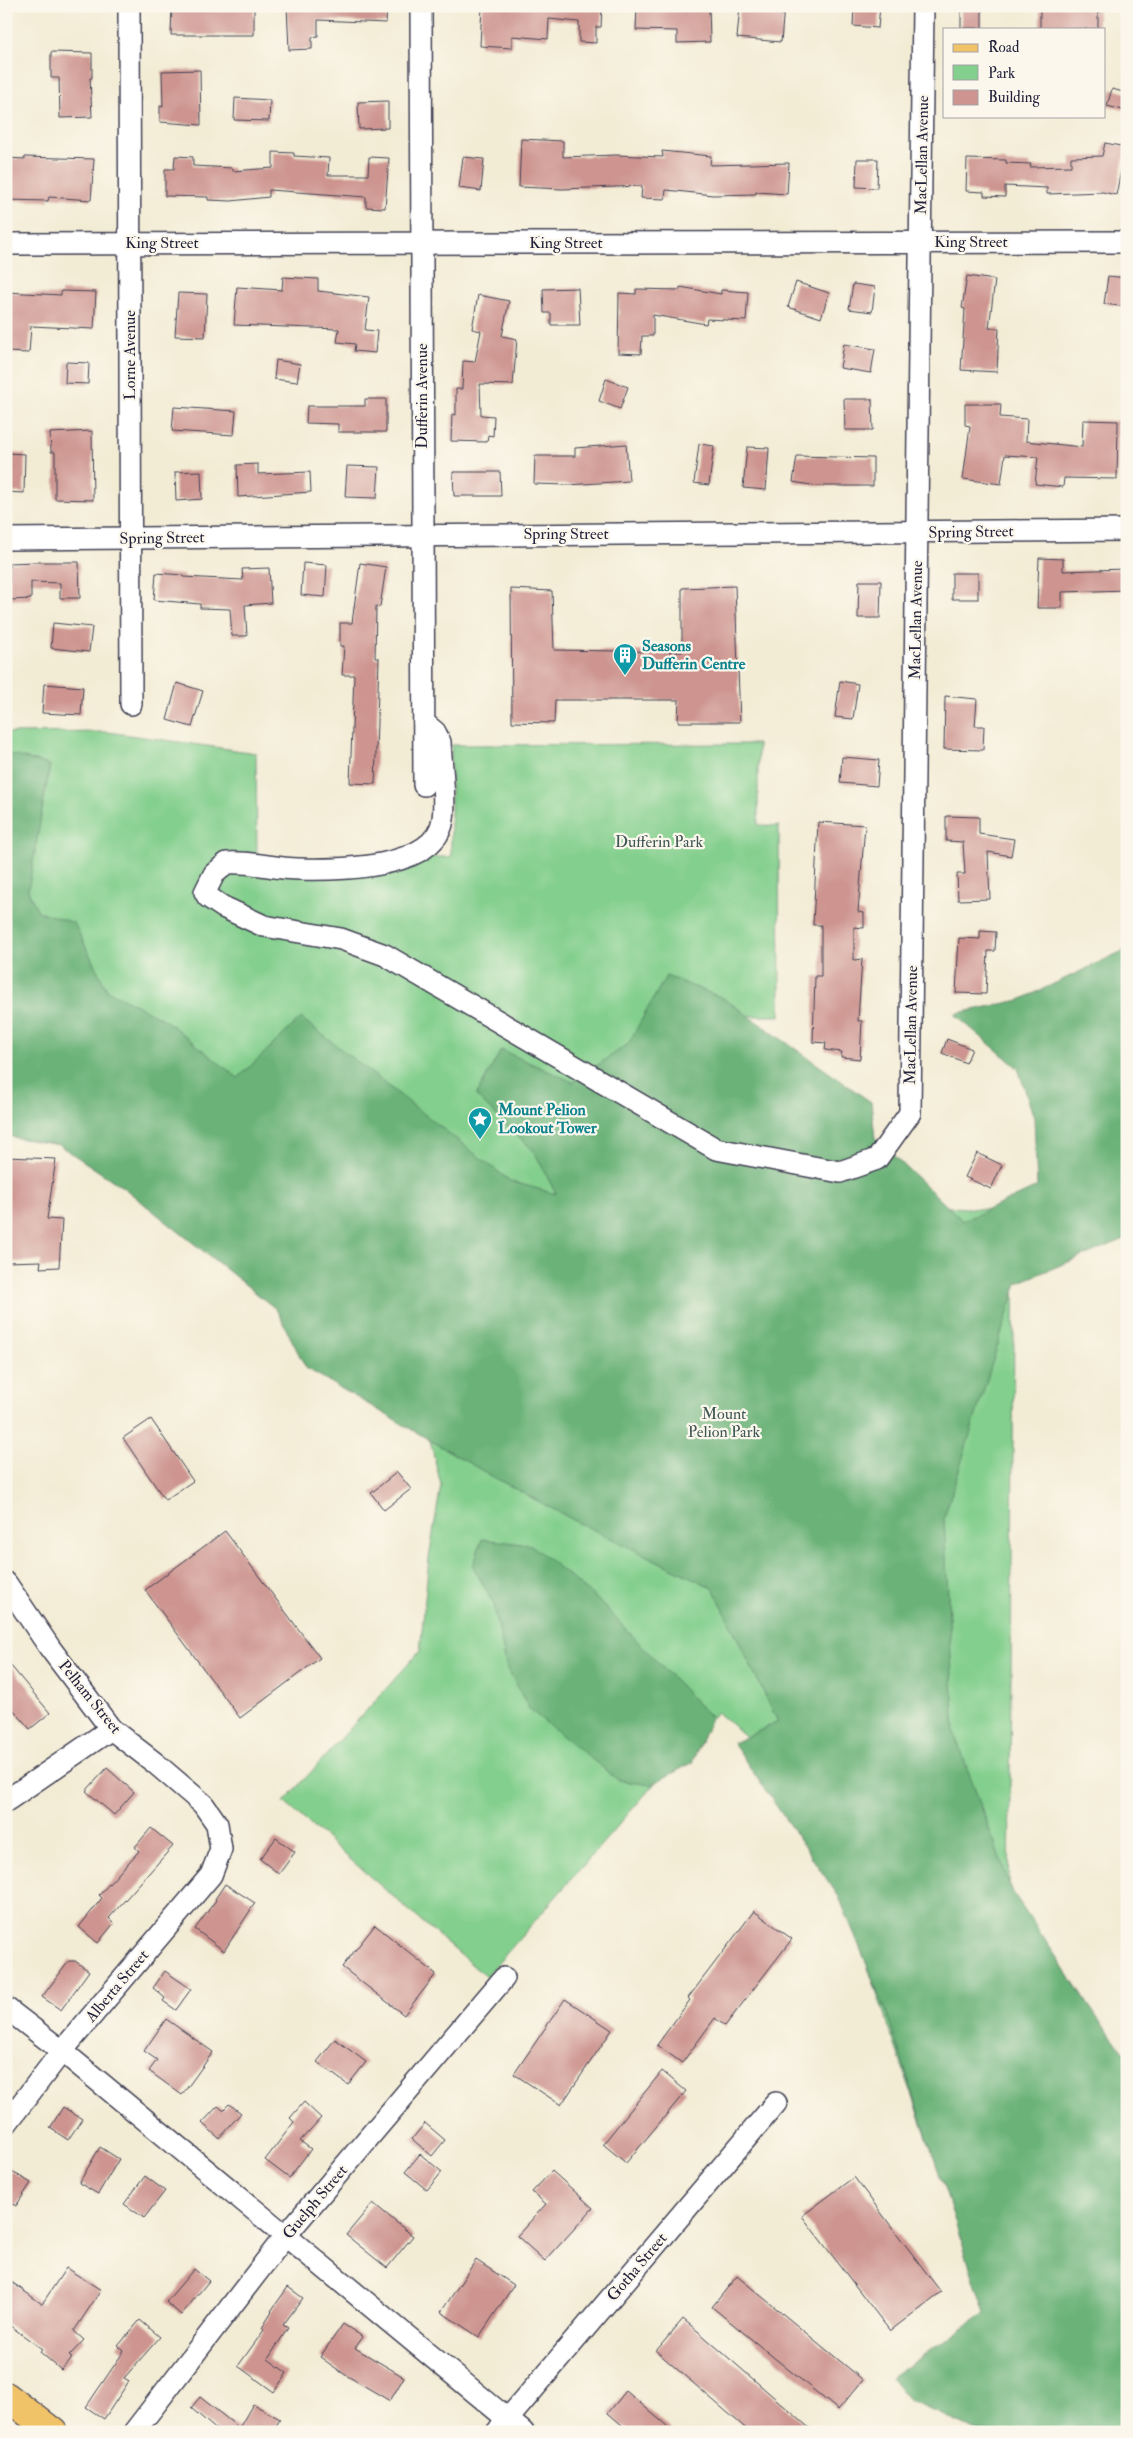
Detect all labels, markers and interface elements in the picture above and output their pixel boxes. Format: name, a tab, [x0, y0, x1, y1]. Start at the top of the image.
legend	[943, 28, 1106, 118]
text: Road	[988, 38, 1020, 57]
text: Park	[988, 64, 1015, 83]
text: Building	[988, 88, 1040, 107]
street label: MacLellan Avenue	[911, 95, 933, 215]
street label: King Street	[934, 232, 1008, 252]
street label: King Street	[125, 233, 199, 253]
street label: King Street	[529, 233, 603, 253]
street label: Lorne Avenue	[120, 310, 140, 400]
street label: Dufferin Avenue	[412, 343, 432, 449]
street label: Spring Street	[928, 521, 1014, 544]
street label: Spring Street	[523, 524, 609, 545]
street label: Spring Street	[119, 527, 205, 550]
street label: MacLellan Avenue	[905, 560, 927, 680]
place label: Seasons Dufferin Centre	[642, 636, 746, 674]
building icon: Seasons Dufferin Centre	[612, 642, 638, 676]
park label: Dufferin Park	[615, 832, 703, 852]
street label: MacLellan Avenue	[900, 965, 922, 1085]
place label: Mount Pelion Lookout Tower	[497, 1100, 598, 1138]
place icon: Mount Pelion Lookout Tower	[467, 1106, 493, 1140]
park label: Mount Pelion Park	[688, 1404, 761, 1442]
street label: Pelham Street	[54, 1656, 126, 1738]
street label: Alberta Street	[80, 1946, 153, 2027]
street label: Guelph Street	[278, 2161, 353, 2244]
street label: Gotha Street	[603, 2229, 671, 2305]

